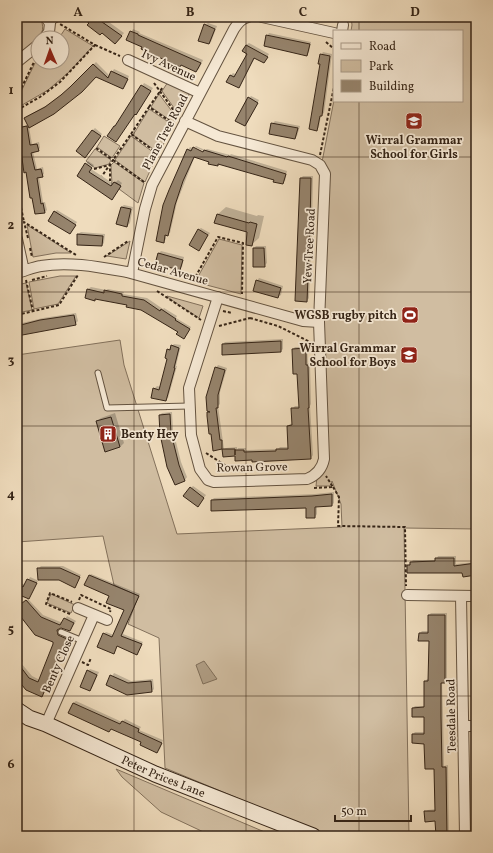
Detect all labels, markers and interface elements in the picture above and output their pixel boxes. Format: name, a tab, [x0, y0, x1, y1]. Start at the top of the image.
text: A	[73, 4, 83, 22]
text: B	[186, 4, 195, 22]
text: C	[299, 4, 307, 22]
text: D	[410, 4, 420, 22]
north arrow	[30, 30, 70, 70]
legend	[333, 30, 463, 102]
text: N	[45, 34, 54, 49]
text: Road	[369, 39, 396, 55]
street label: Ivy Avenue	[139, 46, 199, 86]
text: Park	[369, 59, 394, 75]
text: Building	[369, 79, 414, 95]
text: 1	[8, 82, 14, 100]
street label: Plane Tree Road	[139, 91, 193, 173]
school or university icon: Wirral Grammar School for Girls	[404, 111, 424, 131]
place label: Wirral Grammar School for Girls	[366, 133, 463, 163]
street label: Yew Tree Road	[300, 208, 320, 284]
text: 2	[8, 217, 15, 235]
street label: Cedar Avenue	[135, 254, 210, 290]
sports icon: WGSB rugby pitch	[400, 305, 420, 325]
place label: WGSB rugby pitch	[295, 308, 397, 324]
place label: Wirral Grammar School for Boys	[299, 341, 396, 371]
school or university icon: Wirral Grammar School for Boys	[399, 345, 419, 365]
text: 3	[8, 352, 15, 370]
building icon: Benty Hey	[98, 424, 118, 444]
place label: Benty Hey	[121, 427, 179, 443]
street label: Rowan Grove	[216, 459, 288, 477]
text: 4	[7, 486, 15, 504]
text: 5	[8, 621, 14, 639]
street label: Benty Close	[39, 633, 79, 696]
street label: Teesdale Road	[443, 679, 461, 753]
street label: Peter Prices Lane	[118, 753, 208, 802]
text: 6	[7, 756, 15, 774]
scale bar	[335, 797, 411, 823]
text: 50 m	[341, 804, 367, 820]

